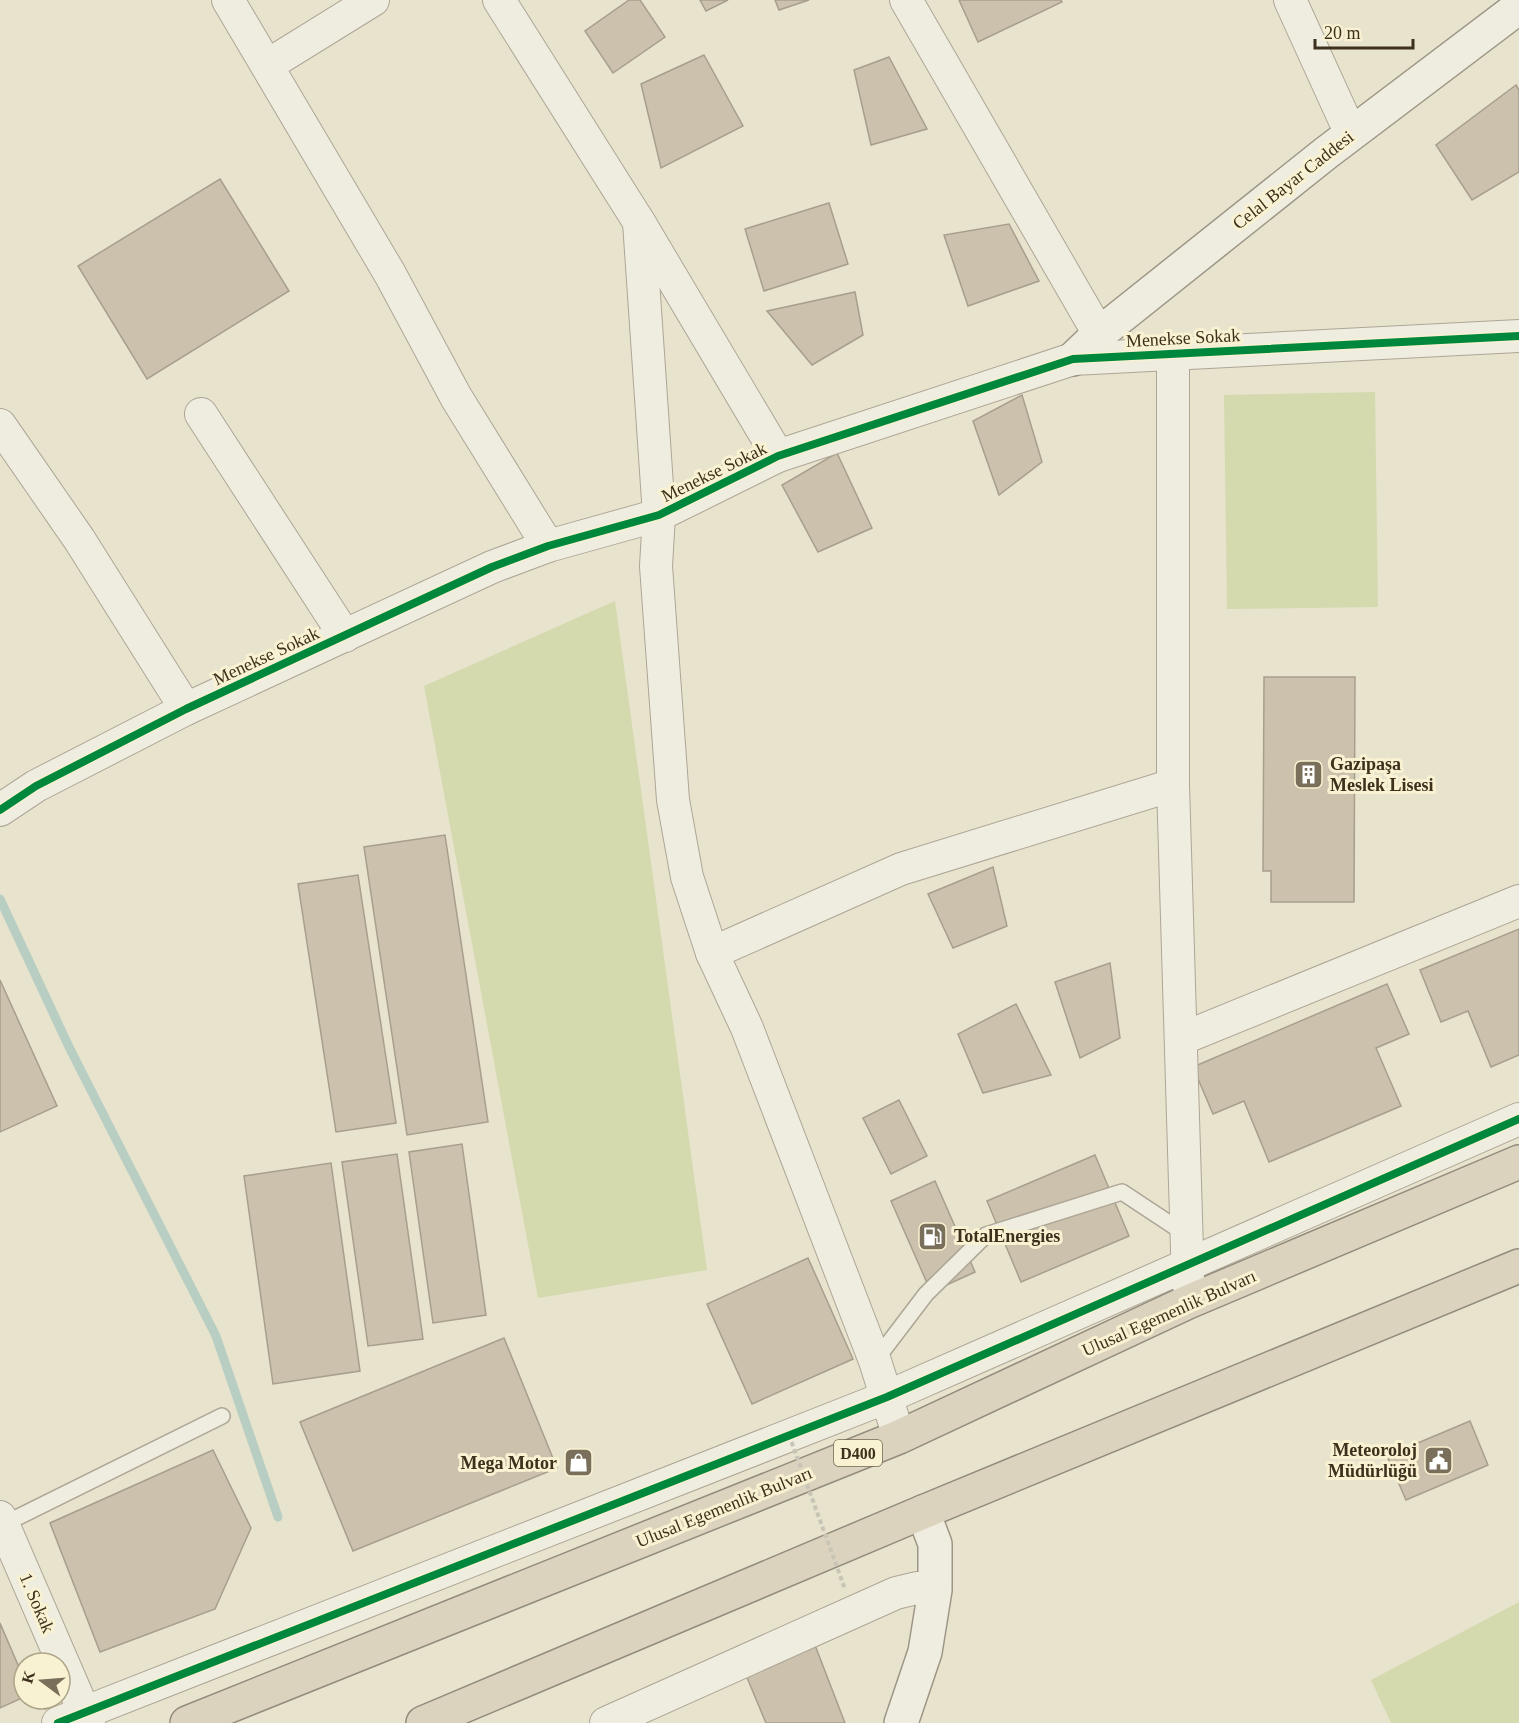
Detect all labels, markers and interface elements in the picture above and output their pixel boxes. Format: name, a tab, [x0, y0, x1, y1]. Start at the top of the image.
scale bar	[1315, 12, 1412, 50]
text: 20 m	[1324, 23, 1361, 43]
street label: Celal Bayar Caddesi	[1229, 127, 1357, 233]
street label: Menekse Sokak	[1125, 325, 1241, 351]
street label: Menekse Sokak	[658, 438, 770, 506]
street label: Menekse Sokak	[210, 623, 322, 689]
place label: Gazipaşa Meslek Lisesi	[1330, 754, 1434, 795]
building icon: Gazipaşa Meslek Lisesi	[1293, 758, 1325, 790]
fuel station icon: TotalEnergies	[917, 1220, 949, 1252]
place label: TotalEnergies	[954, 1226, 1060, 1246]
street label: Ulusal Egemenlik Bulvarı	[1079, 1266, 1259, 1360]
road number: D400	[834, 1440, 882, 1466]
place label: Meteoroloj Müdürlüğü	[1328, 1440, 1417, 1481]
public building icon: Meteoroloj Müdürlüğü	[1422, 1444, 1454, 1476]
shop icon: Mega Motor	[562, 1447, 594, 1479]
place label: Mega Motor	[461, 1453, 557, 1473]
street label: Ulusal Egemenlik Bulvarı	[633, 1463, 815, 1551]
street label: 1. Sokak	[15, 1570, 59, 1636]
north arrow	[12, 1651, 72, 1711]
text: K	[18, 1668, 38, 1685]

